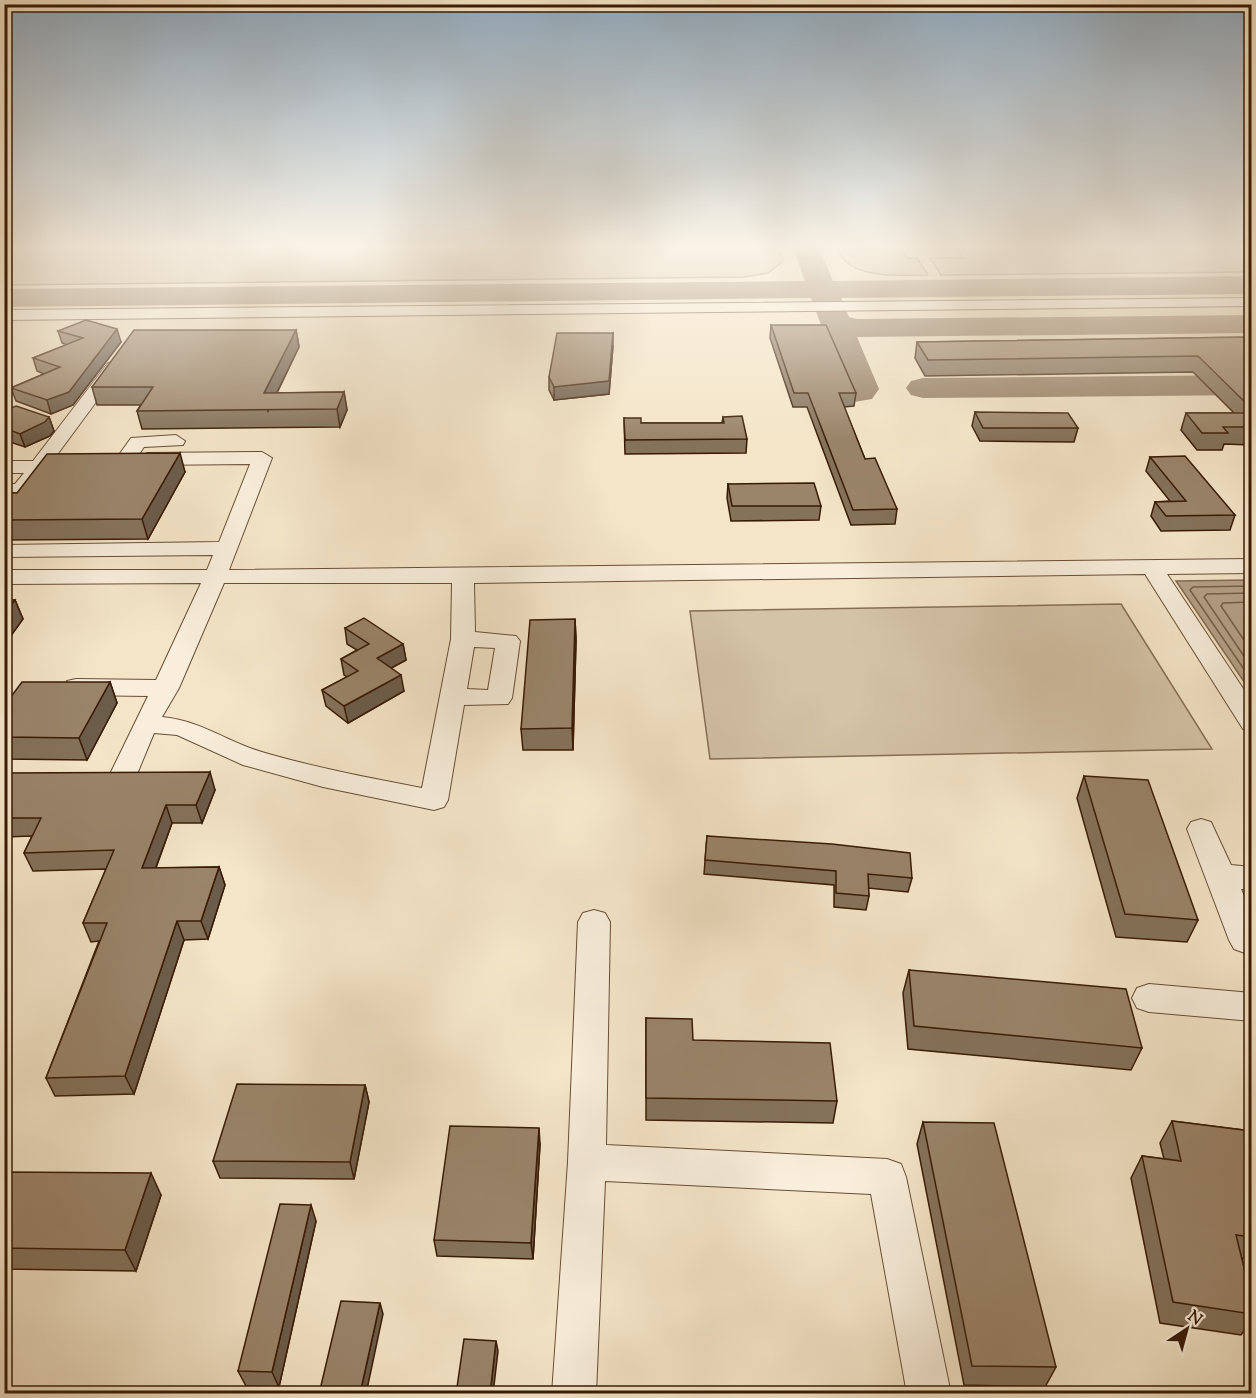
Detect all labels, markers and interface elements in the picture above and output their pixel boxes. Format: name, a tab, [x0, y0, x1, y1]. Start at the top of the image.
north arrow	[1157, 1299, 1217, 1359]
text: N	[1182, 1306, 1206, 1332]

